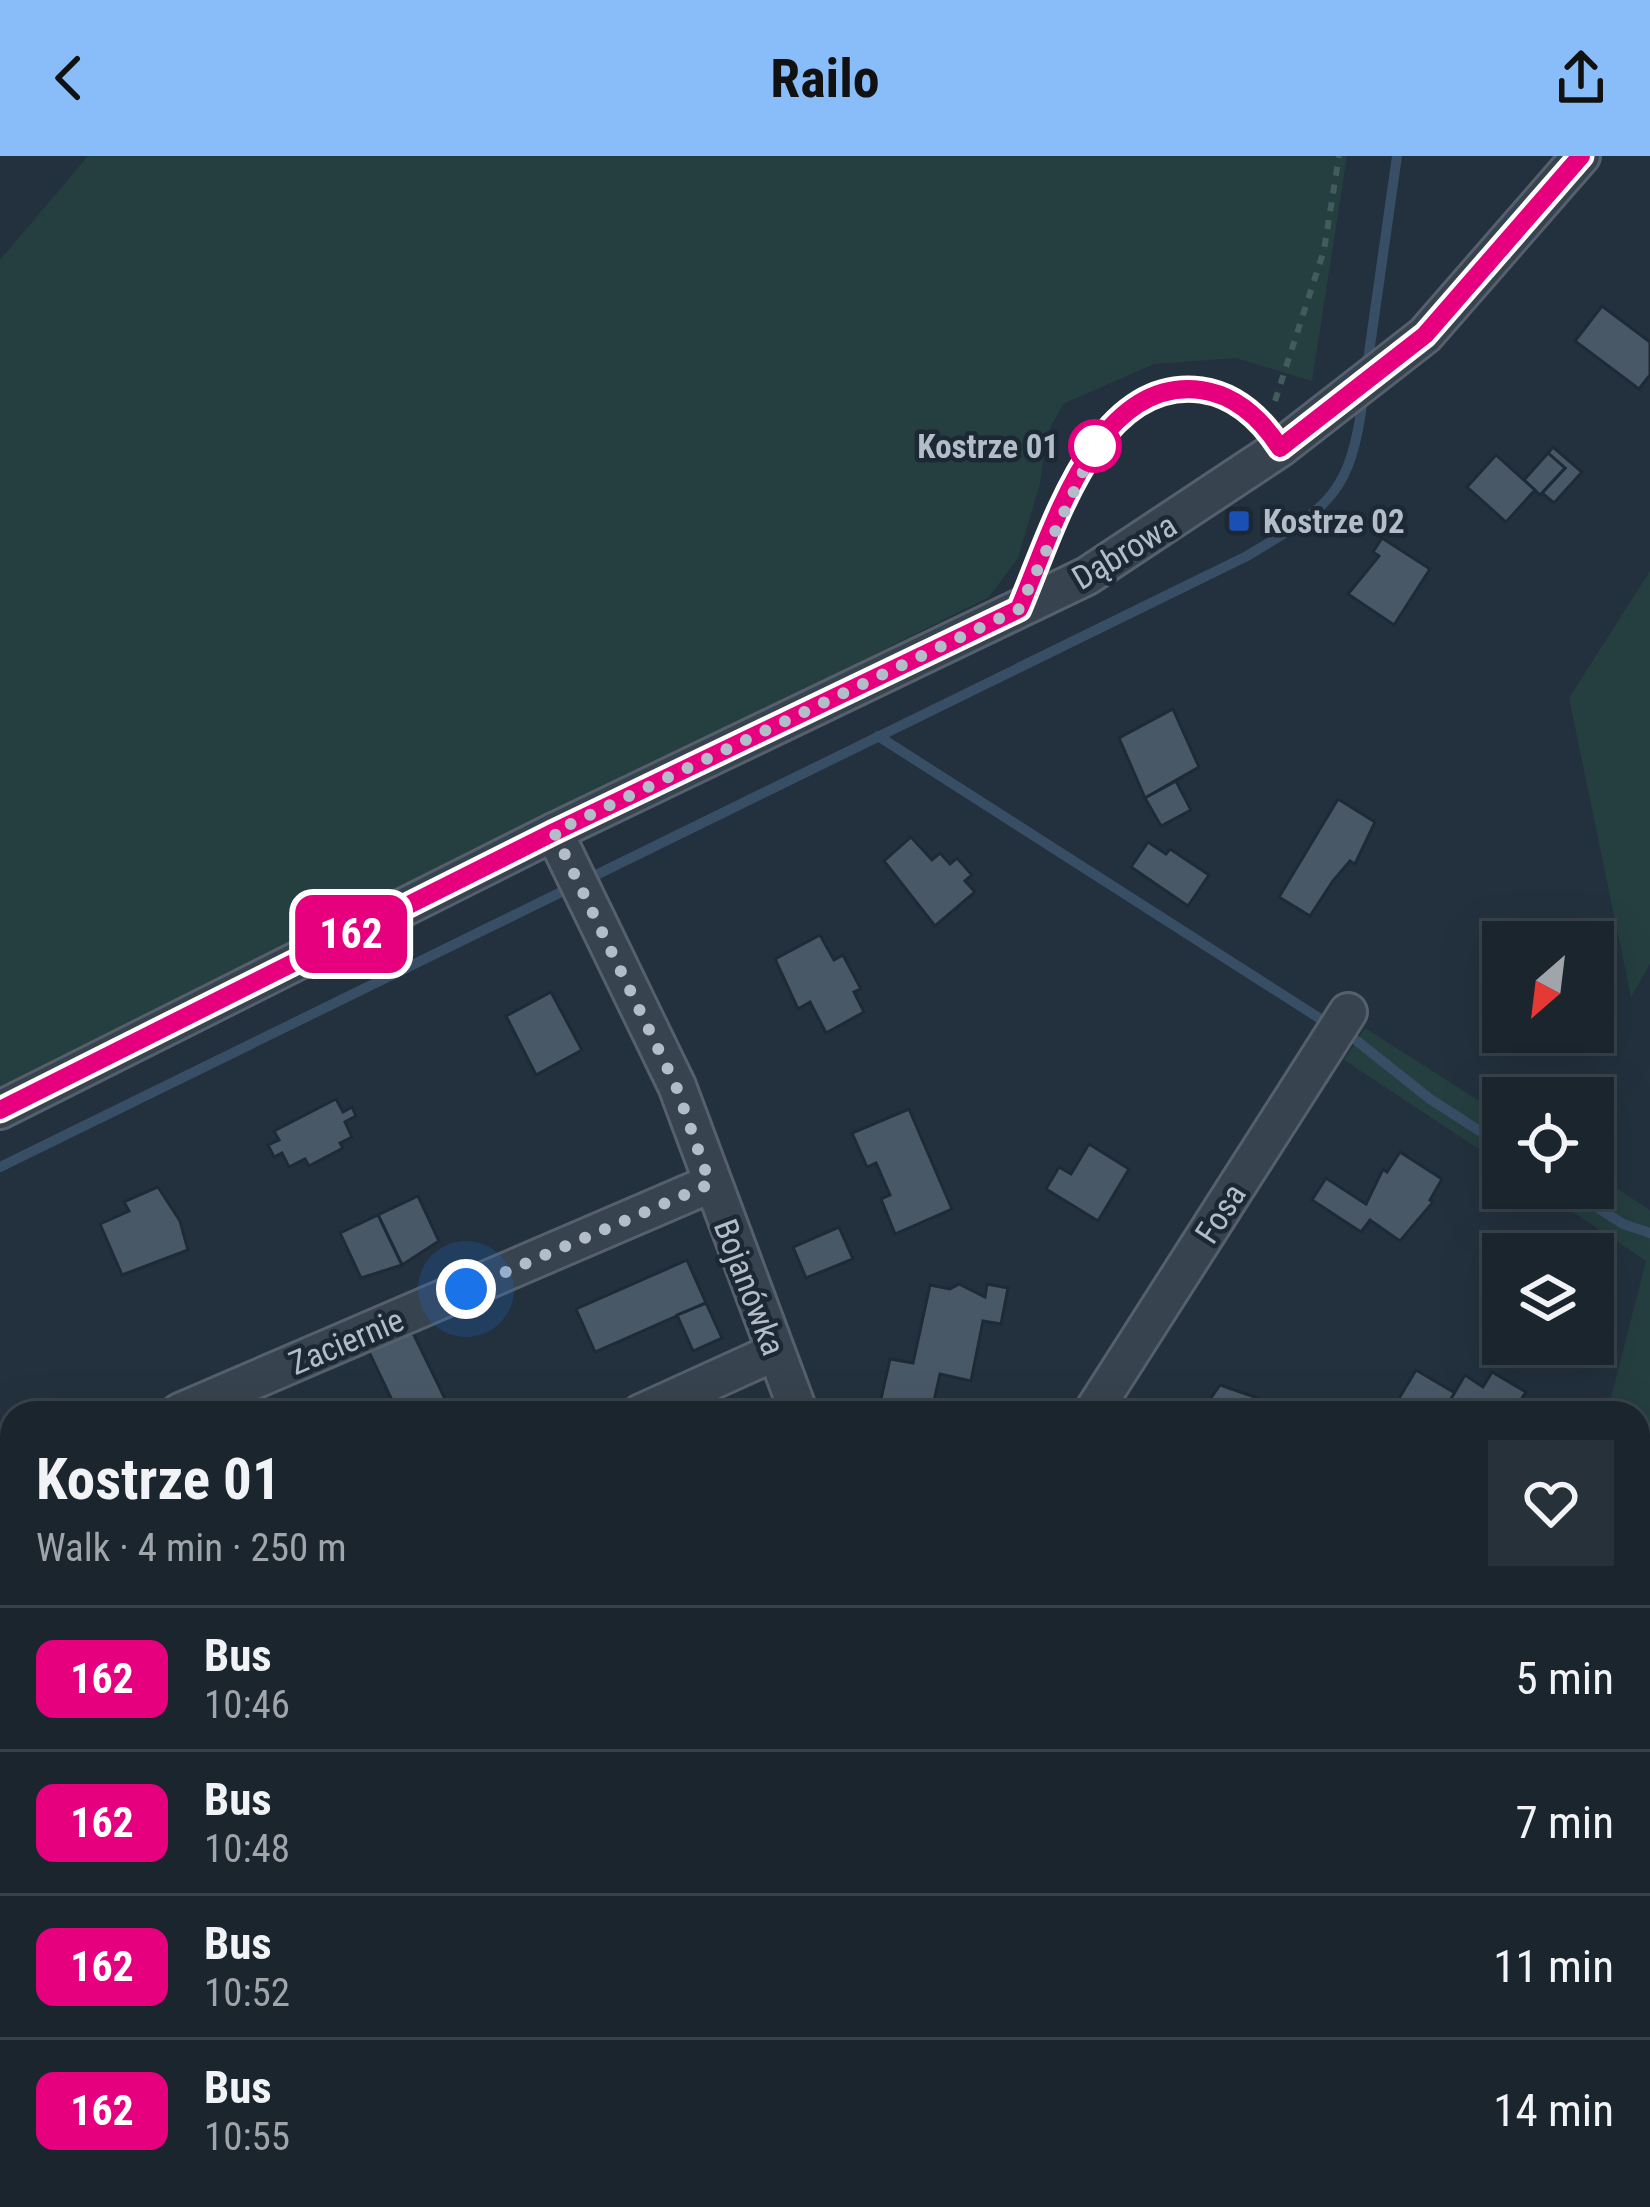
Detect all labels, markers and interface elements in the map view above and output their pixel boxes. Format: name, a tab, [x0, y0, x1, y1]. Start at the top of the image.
icon: back	[36, 45, 102, 111]
icon: share	[1548, 45, 1614, 111]
text: Railo	[770, 47, 880, 110]
marker: Kostrze 01	[1070, 421, 1120, 471]
place label: Kostrze 01	[917, 427, 1059, 466]
place label: Kostrze 02	[1263, 502, 1405, 541]
street label: Dąbrowa	[1065, 505, 1183, 598]
marker: Kostrze 02	[1226, 508, 1252, 534]
line badge: 162	[282, 895, 420, 973]
text: 162	[319, 909, 383, 958]
north arrow	[1482, 921, 1614, 1053]
map controls	[1482, 921, 1614, 1365]
button: locate	[1482, 1077, 1614, 1209]
street label: Fosa	[1187, 1176, 1254, 1250]
street label: Bojanówka	[706, 1214, 793, 1361]
button: layers	[1482, 1233, 1614, 1365]
your location	[436, 1259, 496, 1319]
street label: Zaciernie	[283, 1300, 409, 1383]
button: heart	[1488, 1440, 1614, 1566]
text: Kostrze 01	[36, 1446, 281, 1513]
text: Walk · 4 min · 250 m	[36, 1525, 347, 1571]
text: Bus	[204, 1629, 272, 1682]
text: 5 min	[1515, 1652, 1614, 1705]
text: 162	[70, 1654, 134, 1703]
text: 10:46	[204, 1682, 290, 1728]
text: Bus	[204, 1773, 272, 1826]
text: 7 min	[1515, 1796, 1614, 1849]
text: 162	[70, 1798, 134, 1847]
text: 10:48	[204, 1826, 290, 1872]
text: Bus	[204, 1917, 272, 1970]
text: 11 min	[1493, 1940, 1614, 1993]
text: 162	[70, 1942, 134, 1991]
text: 10:52	[204, 1970, 290, 2016]
text: Bus	[204, 2061, 272, 2114]
text: 14 min	[1493, 2084, 1614, 2137]
text: 162	[70, 2086, 134, 2135]
text: 10:55	[204, 2114, 290, 2160]

